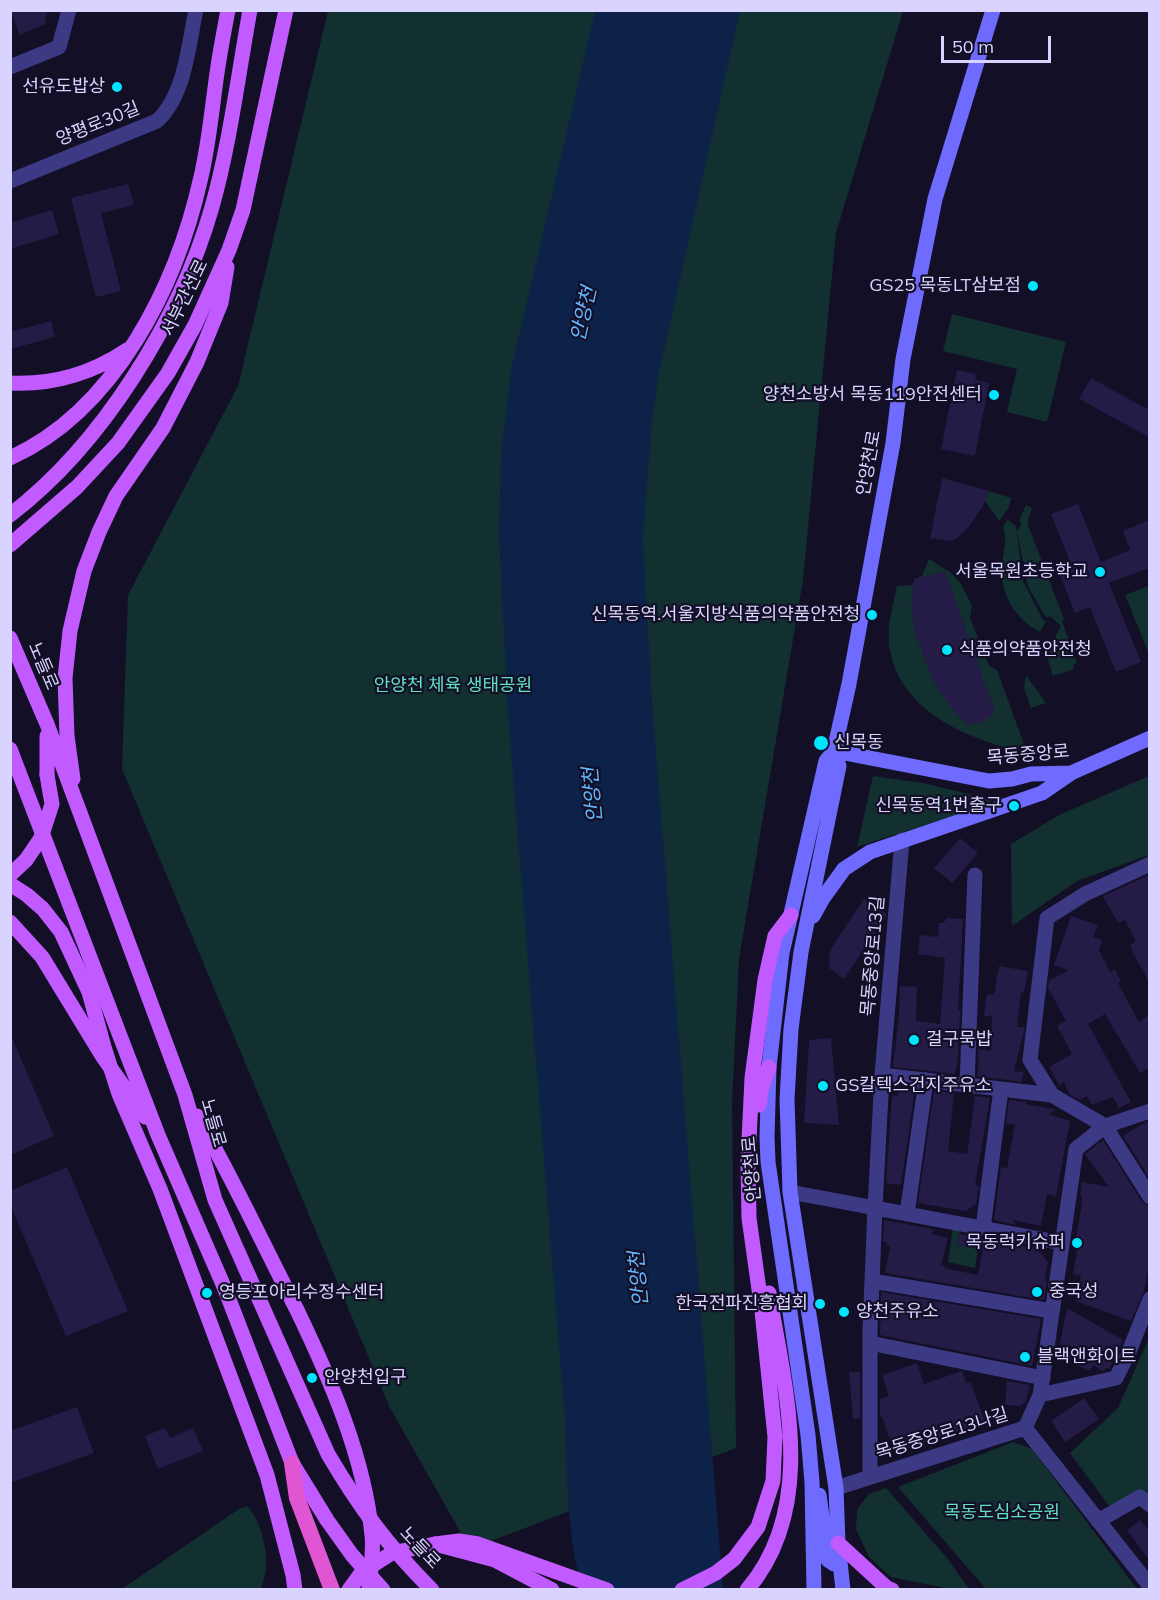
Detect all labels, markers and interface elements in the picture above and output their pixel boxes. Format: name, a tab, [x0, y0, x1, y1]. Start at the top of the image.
scale bar	[944, 24, 1054, 62]
text: 50 m	[952, 35, 994, 58]
place label: 선유도밥상	[22, 76, 105, 98]
marker: 선유도밥상	[110, 80, 124, 94]
street label: 양평로30길	[53, 98, 143, 150]
street label: 서부간선로	[157, 256, 213, 340]
place label: GS25 목동LT삼보점	[869, 275, 1021, 297]
marker: GS25 목동LT삼보점	[1026, 279, 1040, 293]
water label: 안양천	[566, 284, 602, 344]
place label: 양천소방서 목동119안전센터	[763, 384, 982, 406]
marker: 양천소방서 목동119안전센터	[987, 388, 1001, 402]
street label: 안양천로	[853, 429, 885, 497]
place label: 서울목원초등학교	[956, 561, 1088, 583]
marker: 서울목원초등학교	[1093, 565, 1107, 579]
place label: 신목동역.서울지방식품의약품안전청	[591, 604, 860, 626]
marker: 신목동역.서울지방식품의약품안전청	[865, 608, 879, 622]
street label: 노들로	[23, 639, 63, 693]
place label: 식품의약품안전청	[959, 639, 1091, 661]
marker: 식품의약품안전청	[940, 643, 954, 657]
park label: 안양천 체육 생태공원	[374, 675, 532, 697]
place label: 신목동	[834, 732, 884, 754]
marker: 신목동	[812, 734, 830, 752]
street label: 목동중앙로	[986, 741, 1070, 769]
water label: 안양천	[579, 766, 607, 824]
place label: 신목동역1번출구	[875, 795, 1002, 817]
marker: 신목동역1번출구	[1007, 799, 1021, 813]
street label: 목동중앙로13길	[857, 895, 889, 1017]
place label: 걸구묵밥	[926, 1029, 992, 1051]
marker: 걸구묵밥	[907, 1033, 921, 1047]
place label: GS칼텍스건지주유소	[835, 1075, 992, 1097]
marker: GS칼텍스건지주유소	[816, 1079, 830, 1093]
street label: 노들로	[196, 1096, 230, 1150]
street label: 안양천로	[738, 1135, 766, 1203]
place label: 목동럭키슈퍼	[966, 1232, 1065, 1254]
marker: 목동럭키슈퍼	[1070, 1236, 1084, 1250]
water label: 안양천	[625, 1250, 653, 1308]
place label: 중국성	[1049, 1281, 1099, 1303]
place label: 영등포아리수정수센터	[219, 1282, 385, 1304]
marker: 중국성	[1030, 1285, 1044, 1299]
marker: 영등포아리수정수센터	[200, 1286, 214, 1300]
place label: 한국전파진흥협회	[676, 1293, 808, 1315]
marker: 한국전파진흥협회	[813, 1297, 827, 1311]
place label: 양천주유소	[856, 1301, 939, 1323]
marker: 양천주유소	[837, 1305, 851, 1319]
place label: 블랙앤화이트	[1037, 1346, 1136, 1368]
marker: 블랙앤화이트	[1018, 1350, 1032, 1364]
place label: 안양천입구	[324, 1367, 407, 1389]
marker: 안양천입구	[305, 1371, 319, 1385]
street label: 목동중앙로13나길	[873, 1404, 1011, 1464]
park label: 목동도심소공원	[944, 1502, 1060, 1524]
street label: 노들로	[395, 1522, 445, 1574]

